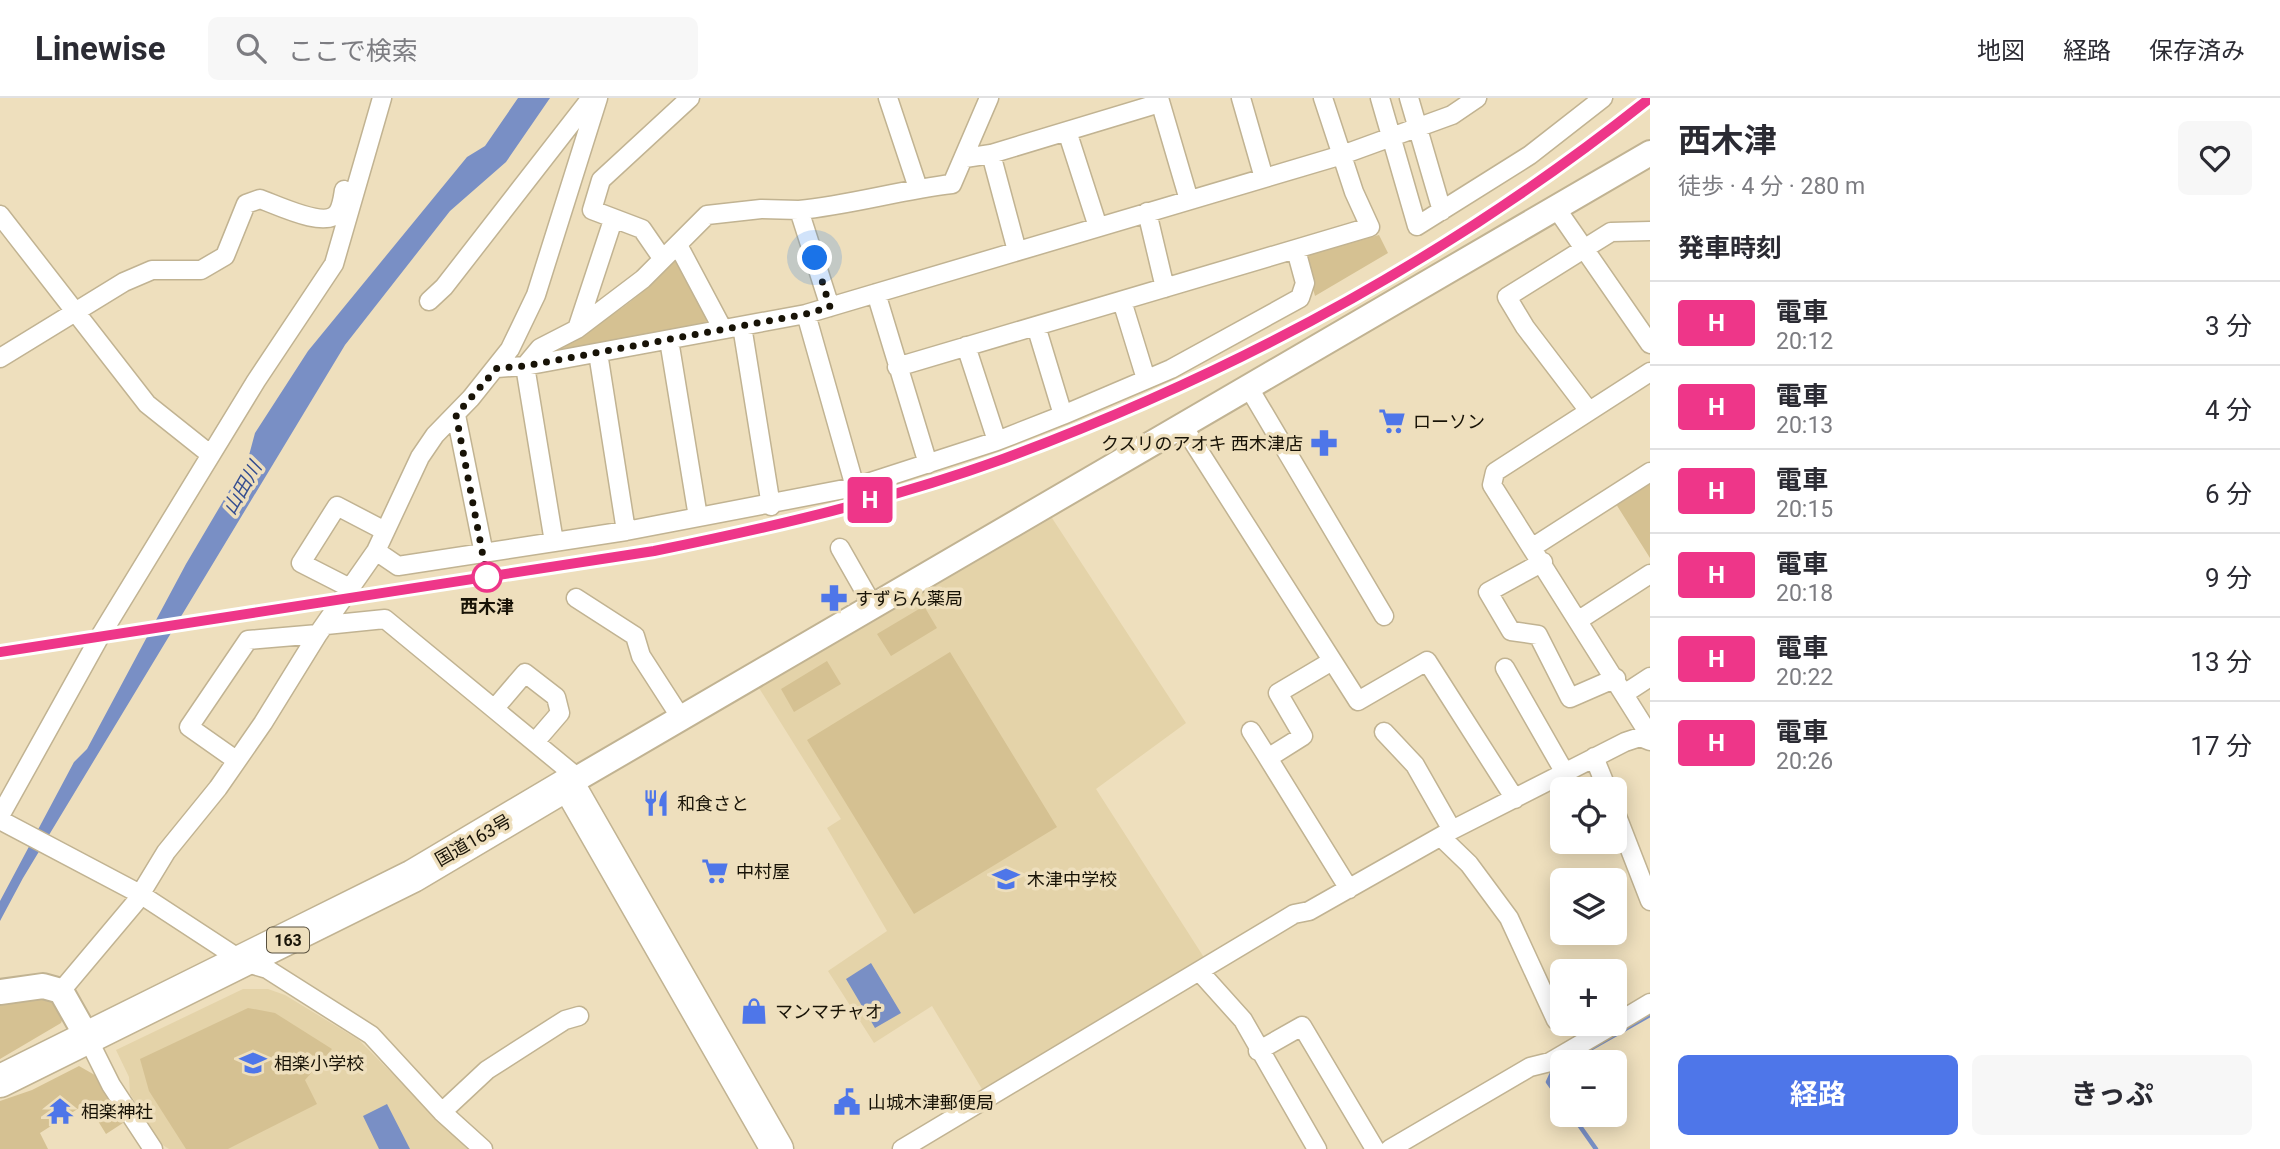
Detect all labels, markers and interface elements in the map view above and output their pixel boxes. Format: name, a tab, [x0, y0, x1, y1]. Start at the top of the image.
search box	[208, 17, 698, 80]
text: Linewise	[35, 29, 166, 68]
icon: search	[232, 29, 270, 67]
text: ここで検索	[288, 36, 418, 66]
text: 地図	[1977, 37, 2025, 65]
text: 経路	[2063, 37, 2111, 65]
text: 保存済み	[2149, 37, 2245, 65]
text: 西木津	[1678, 121, 1777, 160]
button: heart	[2178, 121, 2252, 195]
text: 徒歩 · 4 分 · 280 m	[1678, 173, 1865, 200]
text: 発車時刻	[1678, 233, 1782, 263]
your location	[797, 240, 832, 275]
text: 電車	[1776, 297, 1828, 327]
text: H	[1708, 309, 1725, 337]
text: 3 分	[2205, 311, 2252, 341]
text: 20:12	[1776, 328, 1833, 355]
text: 電車	[1776, 381, 1828, 411]
text: H	[1708, 393, 1725, 421]
text: 4 分	[2205, 395, 2252, 425]
supermarket icon: ローソン	[1377, 406, 1407, 436]
place label: ローソン	[1413, 411, 1485, 432]
text: 20:13	[1776, 412, 1833, 439]
pharmacy icon: クスリのアオキ 西木津店	[1309, 428, 1339, 458]
place label: クスリのアオキ 西木津店	[1101, 433, 1303, 454]
water label: 山田川	[218, 456, 267, 518]
text: 電車	[1776, 465, 1828, 495]
line badge: H	[847, 477, 893, 523]
text: H	[1708, 477, 1725, 505]
text: 6 分	[2205, 479, 2252, 509]
text: H	[862, 486, 878, 514]
text: 20:15	[1776, 496, 1833, 523]
text: 電車	[1776, 549, 1828, 579]
text: H	[1708, 561, 1725, 589]
marker: 西木津	[472, 562, 502, 592]
text: 9 分	[2205, 563, 2252, 593]
text: 20:18	[1776, 580, 1833, 607]
pharmacy icon: すずらん薬局	[819, 583, 849, 613]
place label: すずらん薬局	[855, 588, 963, 609]
place label: 西木津	[460, 596, 514, 617]
text: 電車	[1776, 633, 1828, 663]
text: H	[1708, 645, 1725, 673]
text: 13 分	[2190, 647, 2252, 677]
text: 20:22	[1776, 664, 1833, 691]
text: 電車	[1776, 717, 1828, 747]
text: H	[1708, 729, 1725, 757]
text: 17 分	[2190, 731, 2252, 761]
text: 20:26	[1776, 748, 1833, 775]
map controls	[1550, 777, 1627, 1127]
button: locate	[1550, 777, 1627, 854]
restaurant icon: 和食さと	[641, 788, 671, 818]
place label: 和食さと	[677, 793, 749, 814]
street label: 国道163号	[431, 810, 515, 870]
supermarket icon: 中村屋	[700, 856, 730, 886]
place label: 中村屋	[736, 861, 790, 882]
school or university icon: 木津中学校	[991, 864, 1021, 894]
button: layers	[1550, 868, 1627, 945]
place label: 木津中学校	[1027, 869, 1117, 890]
road number: 163	[267, 928, 309, 953]
button: +	[1550, 959, 1627, 1036]
shop icon: マンマチャオ	[739, 996, 769, 1026]
place label: マンマチャオ	[775, 1001, 883, 1022]
school or university icon: 相楽小学校	[238, 1048, 268, 1078]
button: −	[1550, 1050, 1627, 1127]
place label: 相楽小学校	[274, 1053, 364, 1074]
button: 経路	[1678, 1055, 1958, 1135]
button: きっぷ	[1972, 1055, 2252, 1135]
public building icon: 山城木津郵便局	[832, 1087, 862, 1117]
place label: 山城木津郵便局	[868, 1092, 994, 1113]
temple icon: 相楽神社	[45, 1096, 75, 1126]
place label: 相楽神社	[81, 1101, 153, 1122]

